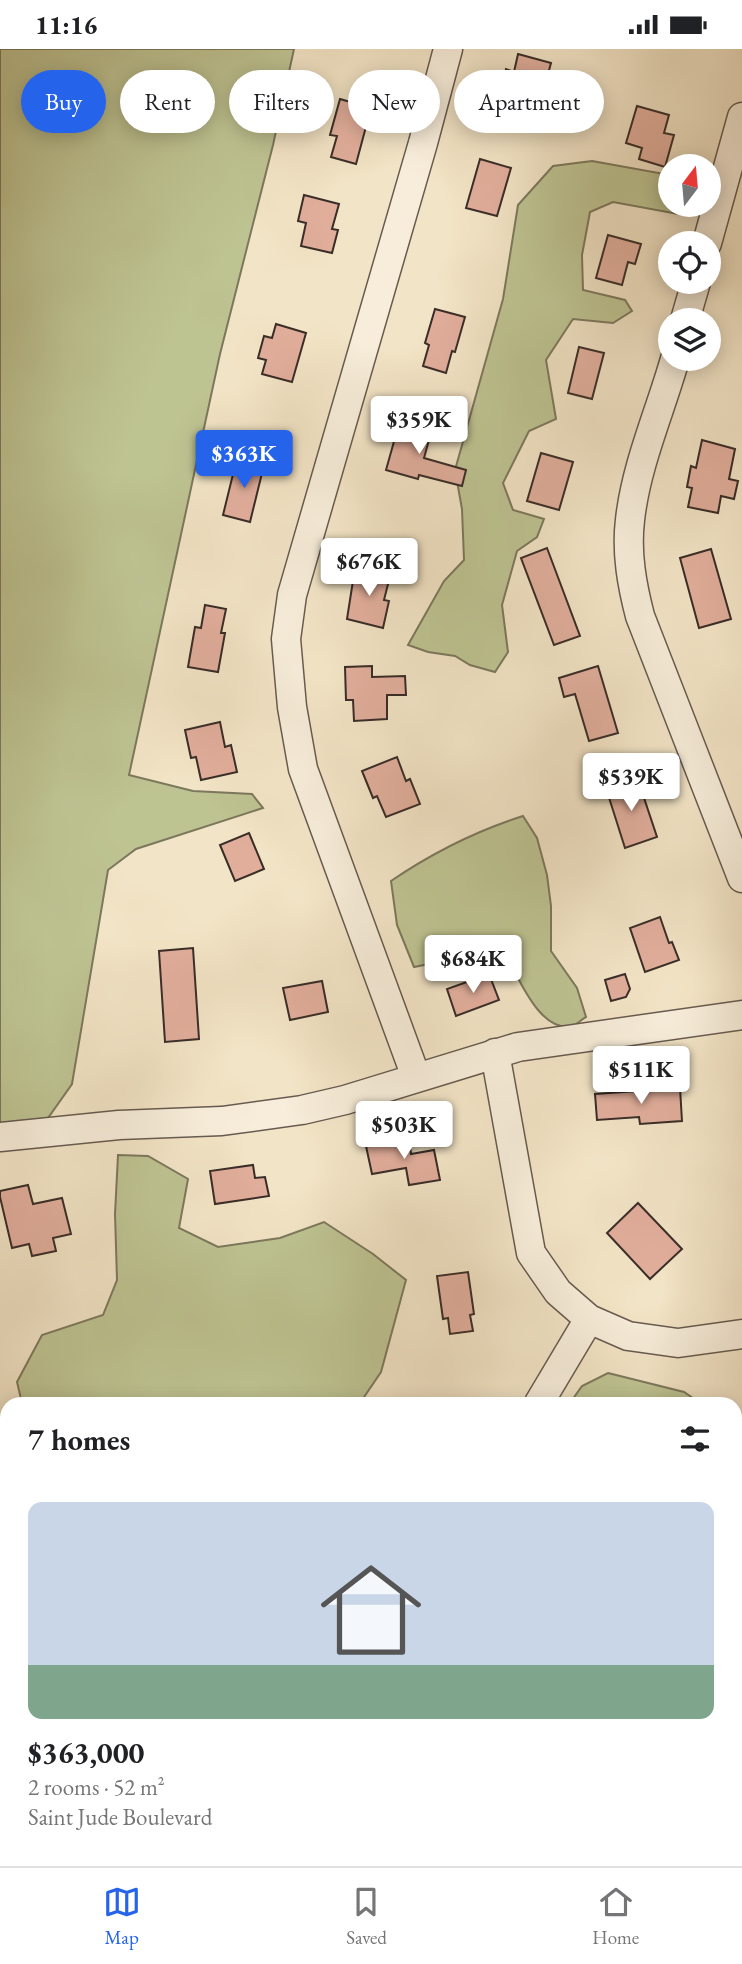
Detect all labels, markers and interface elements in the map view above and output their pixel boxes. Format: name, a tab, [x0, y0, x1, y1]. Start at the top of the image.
text: 11:16	[35, 8, 97, 42]
chip: Buy	[21, 70, 106, 133]
chip: Rent	[120, 70, 215, 133]
chip: Filters	[229, 70, 334, 133]
chip: New	[348, 70, 440, 133]
chip: Apartment	[454, 70, 604, 133]
north arrow	[658, 154, 721, 217]
map controls	[658, 154, 721, 371]
button: locate	[658, 231, 721, 294]
button: layers	[658, 308, 721, 371]
pin: $359K	[370, 397, 468, 456]
text: $359K	[387, 404, 451, 434]
pin: $363K	[195, 431, 293, 490]
text: $363K	[212, 438, 276, 468]
pin: $676K	[320, 539, 418, 598]
text: $676K	[337, 546, 401, 576]
pin: $539K	[582, 753, 680, 813]
text: $539K	[599, 761, 663, 791]
pin: $684K	[424, 935, 522, 995]
text: $684K	[441, 943, 505, 973]
pin: $511K	[592, 1047, 690, 1106]
text: $511K	[609, 1054, 673, 1084]
pin: $503K	[355, 1101, 453, 1161]
text: $503K	[372, 1109, 436, 1139]
text: 7 homes	[28, 1420, 130, 1459]
icon: filters	[676, 1420, 714, 1458]
icon: home	[308, 1547, 434, 1673]
text: $363,000	[28, 1733, 144, 1772]
text: 2 rooms · 52 m²	[28, 1772, 165, 1802]
text: Saint Jude Boulevard	[28, 1802, 212, 1832]
tab: Map	[103, 1883, 141, 1950]
tab: Saved	[346, 1883, 387, 1950]
tab: Home	[592, 1883, 639, 1950]

